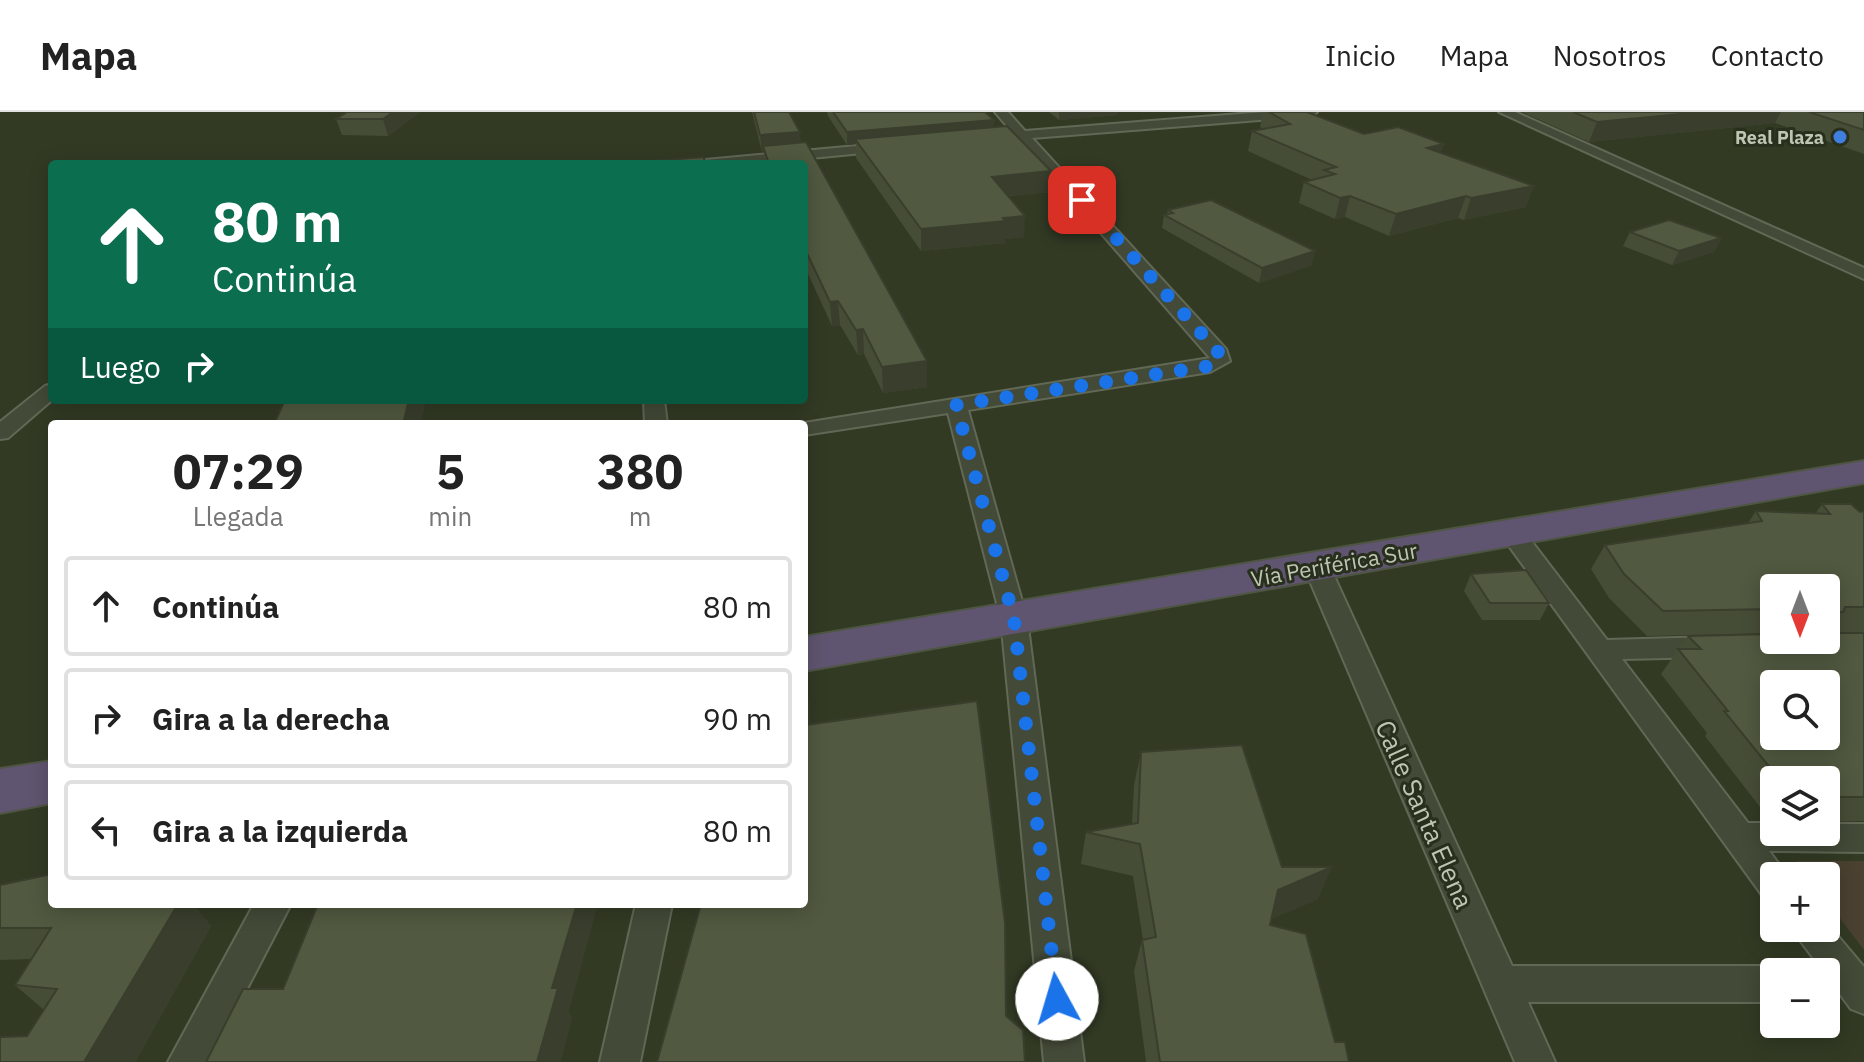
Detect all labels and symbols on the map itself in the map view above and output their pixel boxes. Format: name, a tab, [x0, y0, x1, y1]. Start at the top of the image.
place label: Real Plaza	[1735, 126, 1824, 149]
marker: Real Plaza	[1831, 128, 1849, 146]
pin	[1048, 166, 1116, 234]
street label: Vía Periférica Sur	[1249, 535, 1419, 593]
north arrow	[1760, 574, 1840, 654]
street label: Calle Santa Elena	[1368, 715, 1482, 914]
position arrow	[1015, 957, 1099, 1041]

